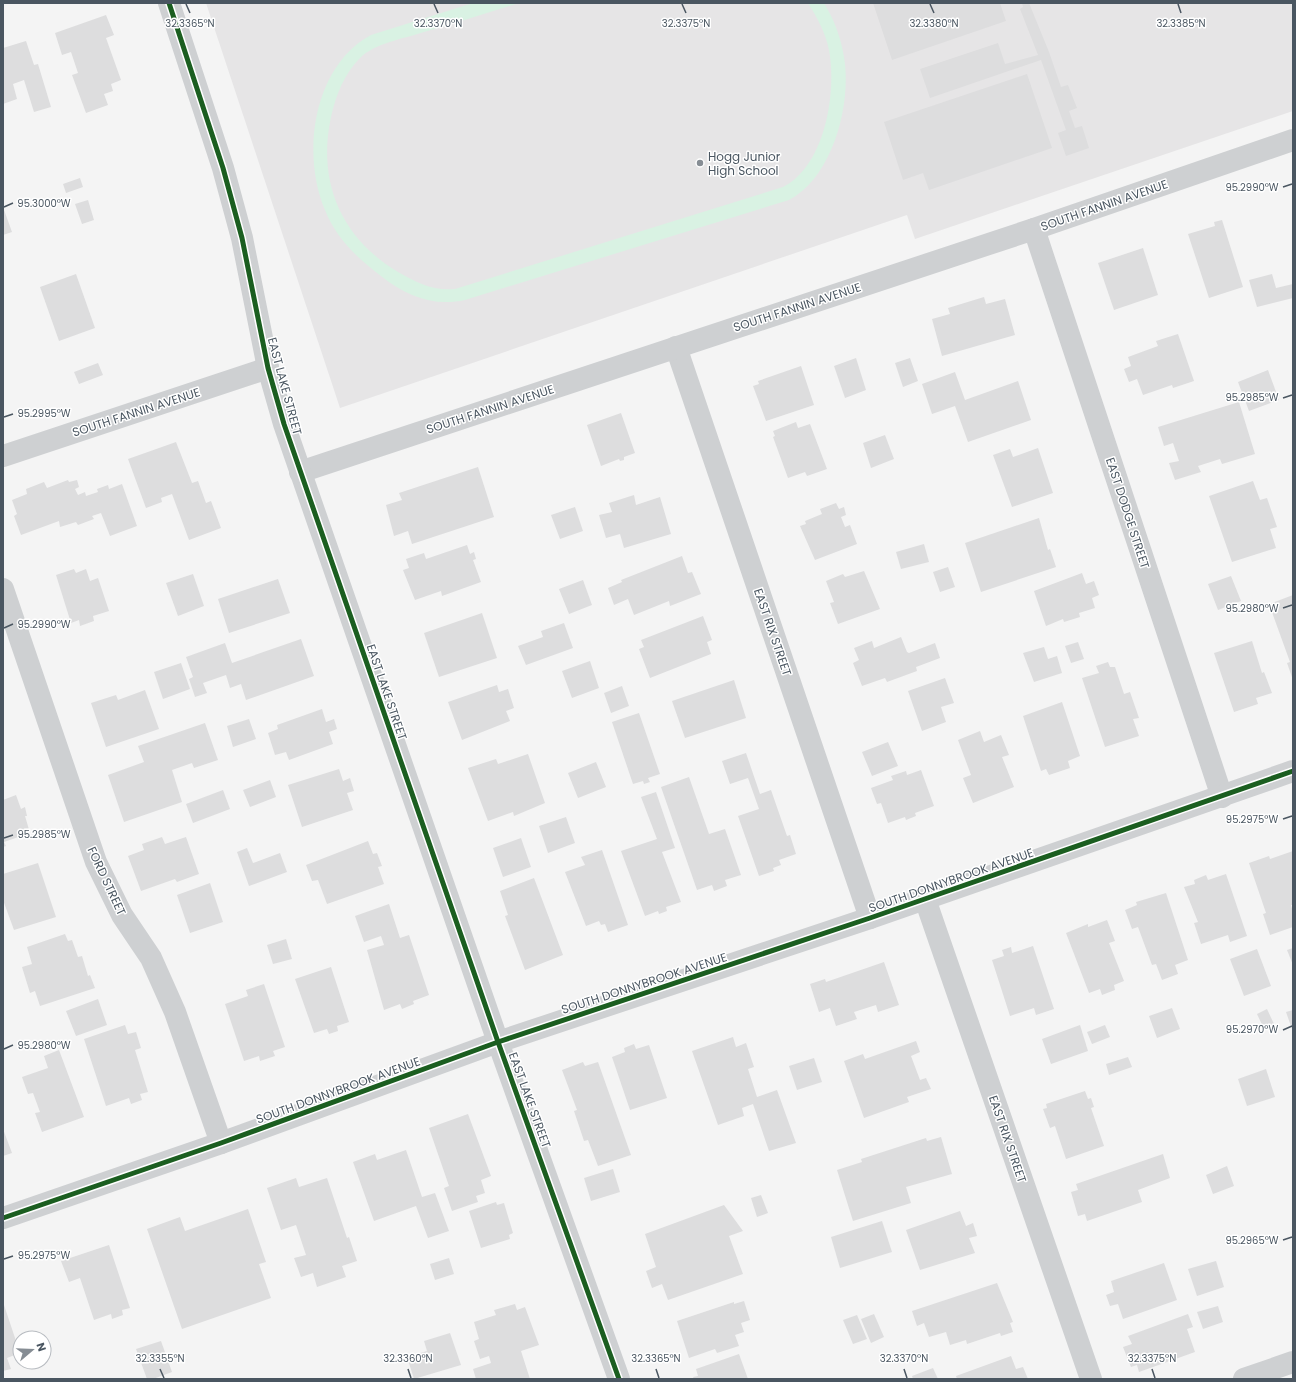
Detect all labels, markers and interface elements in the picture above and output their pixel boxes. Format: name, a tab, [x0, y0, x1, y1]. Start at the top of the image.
text: 32.3365°N	[165, 16, 215, 31]
text: 32.3370°N	[414, 16, 462, 31]
text: 32.3375°N	[662, 16, 710, 31]
text: 32.3380°N	[909, 16, 959, 31]
text: 32.3385°N	[1156, 16, 1206, 31]
place label: Hogg Junior High School	[708, 148, 781, 179]
marker: Hogg Junior High School	[695, 158, 705, 168]
street label: SOUTH FANNIN AVENUE	[1038, 175, 1170, 235]
text: 95.2990°W	[1225, 180, 1279, 195]
text: 95.3000°W	[17, 196, 71, 211]
street label: SOUTH FANNIN AVENUE	[731, 278, 863, 336]
street label: EAST LAKE STREET	[264, 335, 306, 437]
street label: SOUTH FANNIN AVENUE	[424, 380, 556, 438]
street label: SOUTH FANNIN AVENUE	[70, 383, 202, 441]
text: 95.2985°W	[1225, 390, 1279, 405]
text: 95.2995°W	[17, 406, 71, 421]
street label: EAST DODGE STREET	[1102, 455, 1154, 571]
street label: EAST RIX STREET	[750, 586, 796, 679]
text: 95.2980°W	[1225, 601, 1279, 616]
text: 95.2990°W	[17, 617, 71, 632]
street label: EAST LAKE STREET	[363, 642, 412, 743]
text: 95.2975°W	[1226, 812, 1278, 827]
text: 95.2985°W	[17, 827, 71, 842]
street label: FORD STREET	[84, 844, 131, 919]
street label: SOUTH DONNYBROOK AVENUE	[866, 844, 1036, 916]
street label: SOUTH DONNYBROOK AVENUE	[559, 948, 729, 1018]
text: 95.2970°W	[1226, 1022, 1278, 1037]
text: 95.2980°W	[17, 1038, 71, 1053]
street label: EAST LAKE STREET	[505, 1050, 555, 1151]
street label: SOUTH DONNYBROOK AVENUE	[254, 1052, 422, 1128]
street label: EAST RIX STREET	[985, 1093, 1031, 1186]
text: 95.2965°W	[1225, 1233, 1279, 1248]
text: 95.2975°W	[18, 1248, 70, 1263]
north arrow	[12, 1330, 52, 1370]
text: N	[33, 1340, 50, 1353]
text: 32.3355°N	[135, 1351, 185, 1366]
text: 32.3360°N	[383, 1351, 433, 1366]
text: 32.3365°N	[631, 1351, 681, 1366]
text: 32.3370°N	[880, 1351, 928, 1366]
text: 32.3375°N	[1128, 1351, 1176, 1366]

